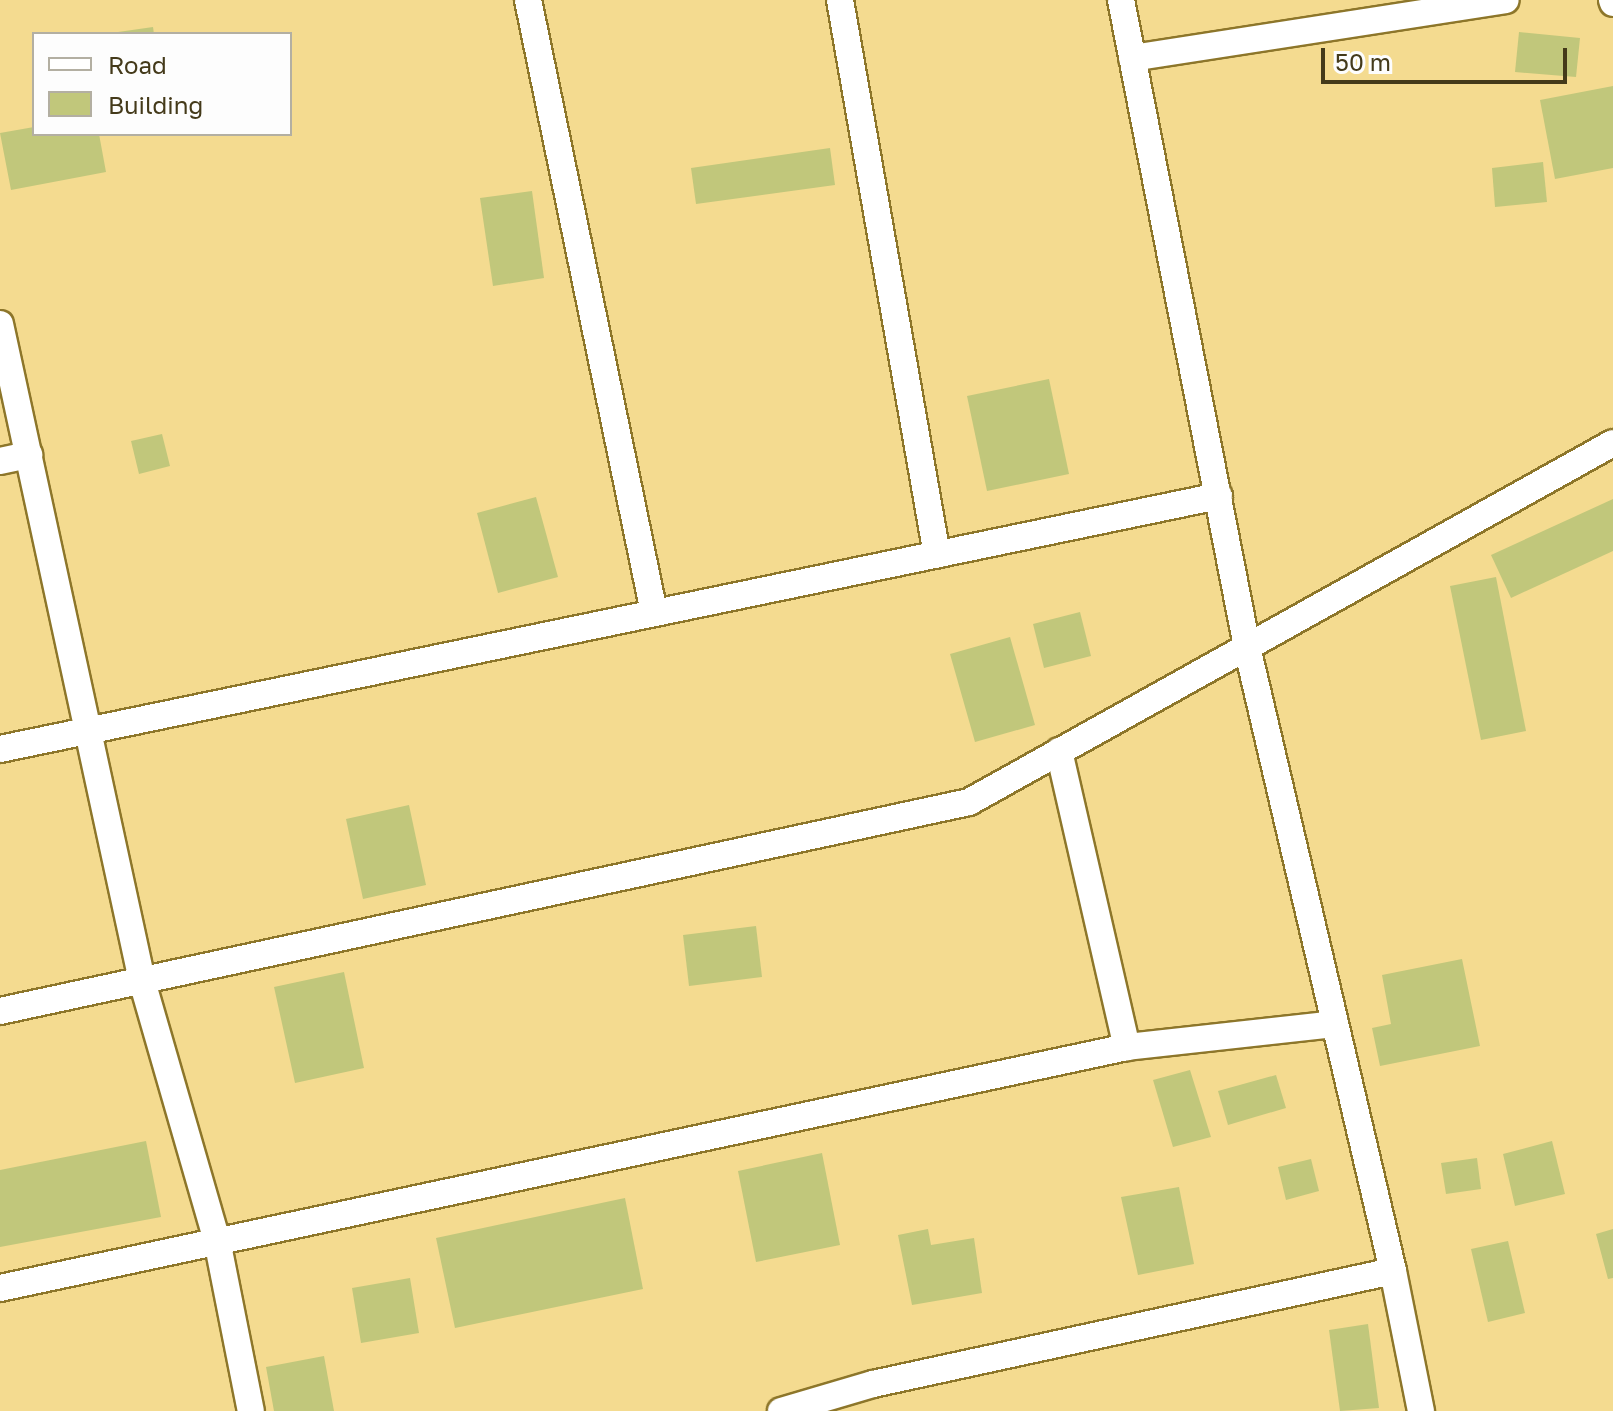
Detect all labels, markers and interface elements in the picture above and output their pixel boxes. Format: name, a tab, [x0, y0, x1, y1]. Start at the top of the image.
legend	[32, 32, 292, 136]
scale bar	[1325, 32, 1571, 82]
text: 50 m	[1335, 47, 1391, 76]
text: Road	[108, 50, 167, 79]
text: Building	[108, 90, 203, 119]

